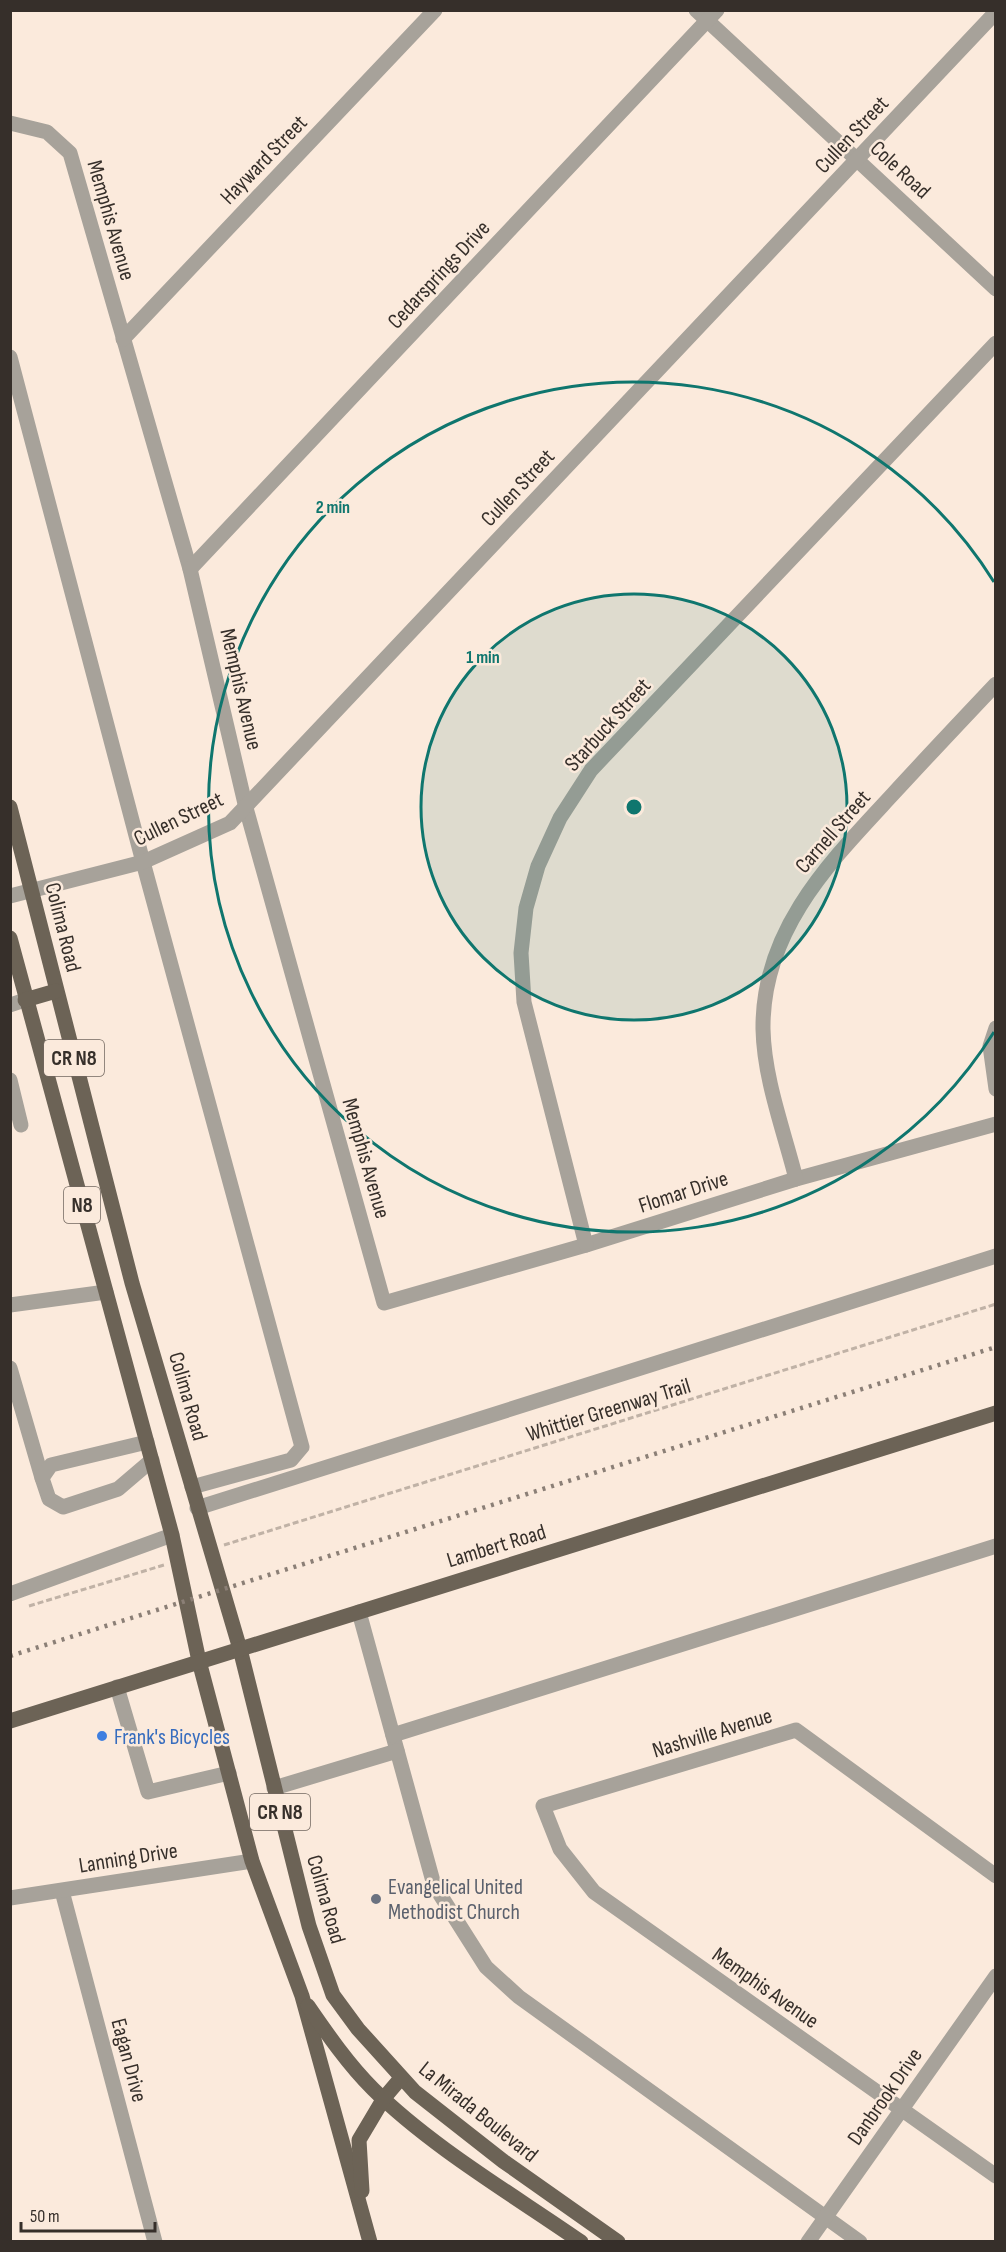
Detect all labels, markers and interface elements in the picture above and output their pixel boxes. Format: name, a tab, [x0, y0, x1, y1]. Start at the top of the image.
street label: Cullen Street	[809, 90, 895, 179]
street label: Hayward Street	[215, 110, 313, 210]
street label: Cole Road	[864, 135, 936, 205]
street label: Memphis Avenue	[81, 157, 141, 284]
street label: Cedarsprings Drive	[382, 215, 496, 335]
street label: Cullen Street	[475, 443, 561, 532]
text: 2 min	[316, 497, 350, 518]
street label: Memphis Avenue	[213, 626, 268, 753]
text: 1 min	[466, 647, 500, 668]
street label: Starbuck Street	[559, 673, 657, 777]
street label: Carnell Street	[790, 785, 877, 879]
street label: Cullen Street	[130, 786, 228, 853]
centre of rings	[624, 797, 644, 817]
street label: Colima Road	[38, 880, 87, 975]
road number: CR N8	[44, 1040, 104, 1076]
street label: Memphis Avenue	[336, 1095, 396, 1222]
street label: Flomar Drive	[635, 1165, 732, 1220]
road number: N8	[64, 1187, 100, 1223]
street label: Colima Road	[162, 1349, 213, 1444]
street label: Whittier Greenway Trail	[523, 1373, 694, 1448]
street label: Lambert Road	[444, 1519, 549, 1574]
street label: Nashville Avenue	[649, 1702, 776, 1764]
place label: Frank's Bicycles	[114, 1724, 230, 1751]
marker: Frank's Bicycles	[95, 1729, 109, 1743]
road number: CR N8	[250, 1794, 310, 1830]
street label: Lanning Drive	[77, 1837, 180, 1880]
street label: Colima Road	[300, 1852, 351, 1947]
place label: Evangelical United Methodist Church	[388, 1874, 523, 1926]
marker: Evangelical United Methodist Church	[369, 1892, 383, 1906]
street label: Memphis Avenue	[707, 1942, 824, 2035]
street label: Eagan Drive	[104, 2016, 153, 2105]
street label: Danbrook Drive	[842, 2043, 928, 2151]
street label: La Mirada Boulevard	[413, 2056, 543, 2168]
scale bar	[21, 2195, 154, 2233]
text: 50 m	[30, 2206, 60, 2227]

